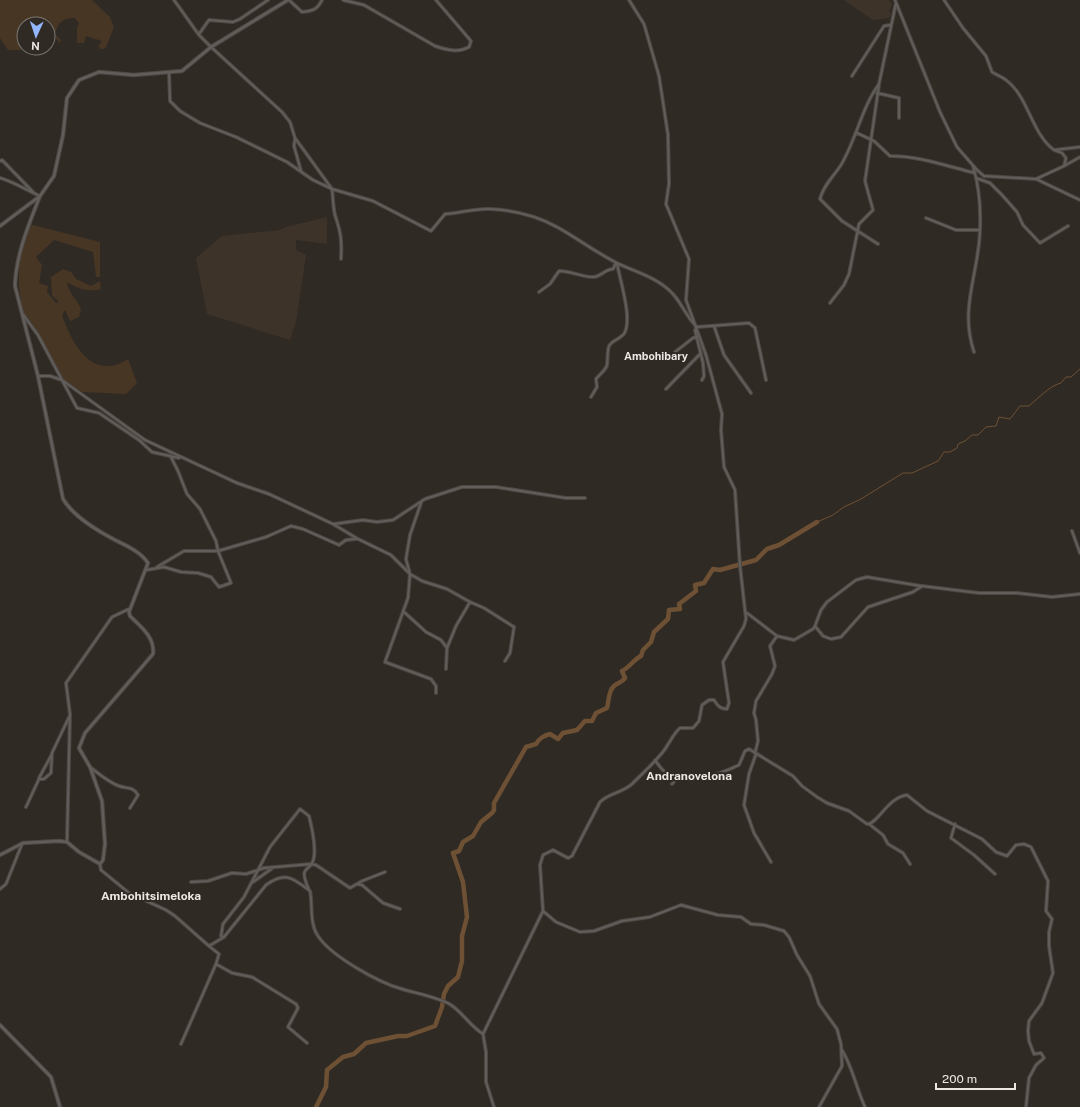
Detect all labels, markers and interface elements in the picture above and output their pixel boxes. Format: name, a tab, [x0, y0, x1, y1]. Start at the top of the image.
north arrow	[16, 16, 56, 56]
text: N	[31, 40, 40, 52]
district label: Ambohibary	[624, 350, 689, 362]
district label: Andranovelona	[646, 769, 732, 783]
district label: Ambohitsimeloka	[101, 889, 201, 903]
scale bar	[936, 1065, 1015, 1091]
text: 200 m	[942, 1072, 977, 1086]

